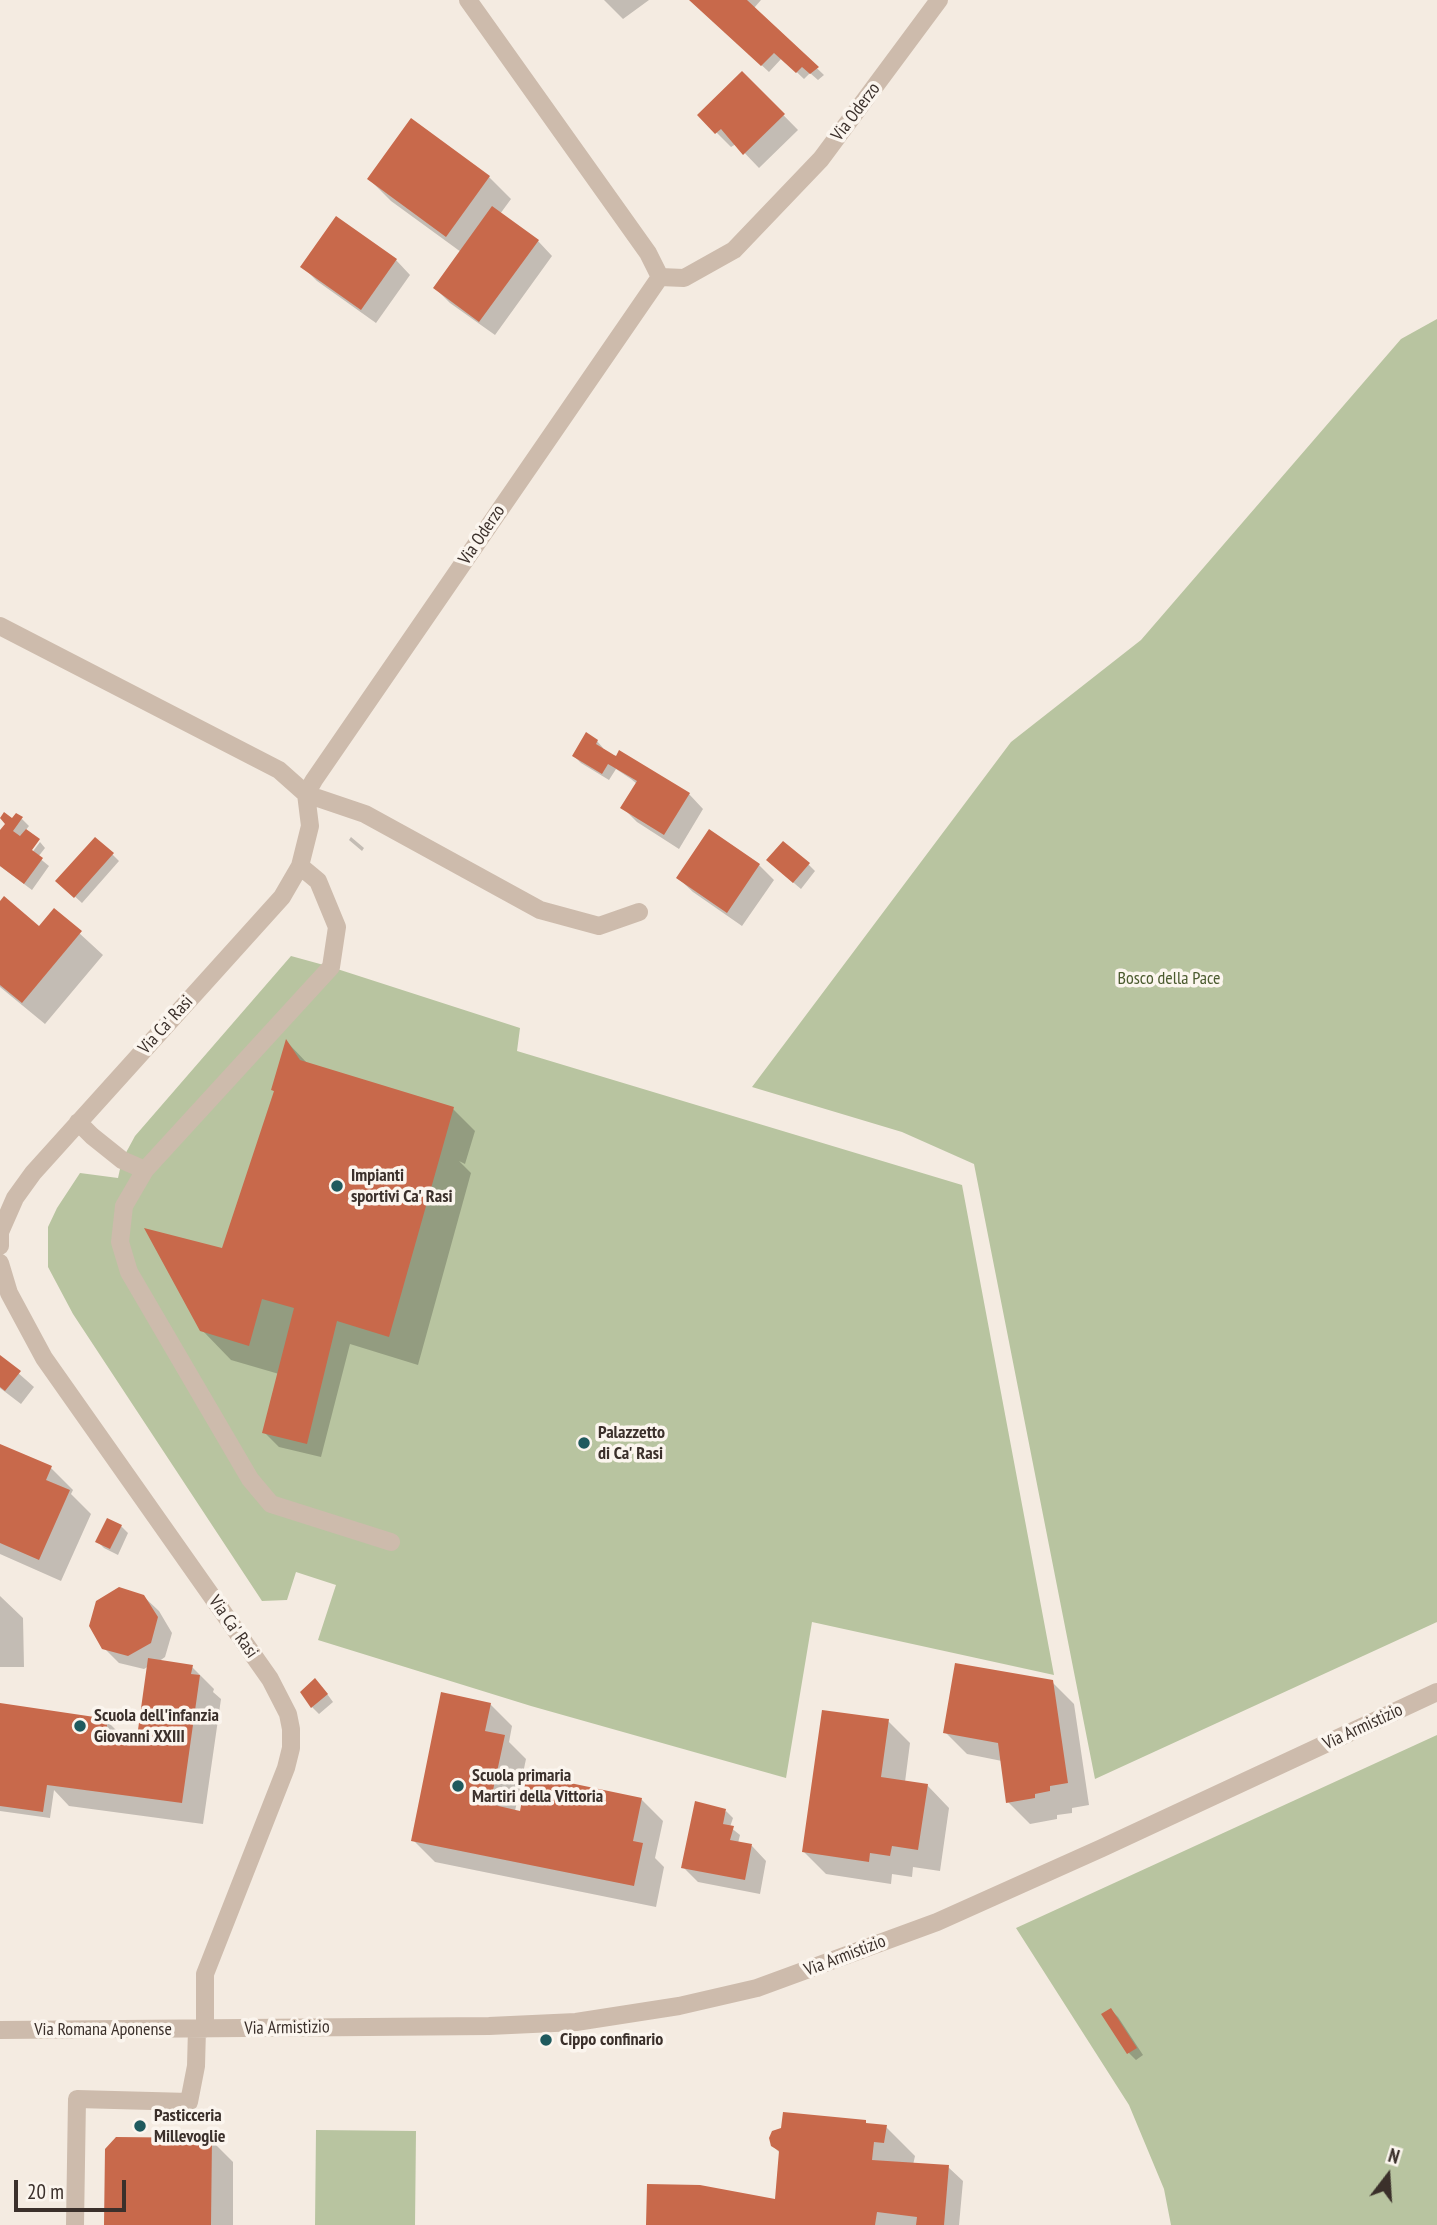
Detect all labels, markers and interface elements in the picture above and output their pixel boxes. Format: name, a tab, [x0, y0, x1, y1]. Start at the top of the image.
street label: Via Oderzo	[827, 79, 885, 145]
street label: Via Oderzo	[454, 501, 510, 569]
park label: Bosco della Pace	[1117, 968, 1221, 990]
street label: Via Ca' Rasi	[134, 991, 198, 1059]
place label: Impianti sportivi Ca' Rasi	[351, 1165, 453, 1208]
marker: Impianti sportivi Ca' Rasi	[329, 1178, 345, 1194]
place label: Palazzetto di Ca' Rasi	[598, 1422, 665, 1464]
marker: Palazzetto di Ca' Rasi	[576, 1435, 592, 1451]
street label: Via Ca' Rasi	[204, 1592, 262, 1662]
street label: Via Armistizio	[1320, 1699, 1406, 1755]
place label: Scuola dell'infanzia Giovanni XXIII	[94, 1705, 219, 1748]
marker: Scuola dell'infanzia Giovanni XXIII	[72, 1718, 88, 1734]
place label: Scuola primaria Martiri della Vittoria	[472, 1765, 603, 1808]
marker: Scuola primaria Martiri della Vittoria	[450, 1778, 466, 1794]
street label: Via Armistizio	[801, 1931, 889, 1981]
street label: Via Armistizio	[244, 2016, 330, 2040]
street label: Via Romana Aponense	[34, 2019, 172, 2041]
place label: Cippo confinario	[560, 2029, 663, 2051]
marker: Cippo confinario	[538, 2032, 554, 2048]
place label: Pasticceria Millevoglie	[154, 2105, 225, 2148]
marker: Pasticceria Millevoglie	[132, 2118, 148, 2134]
north arrow	[1353, 2141, 1423, 2211]
text: N	[1386, 2143, 1403, 2169]
scale bar	[18, 2166, 130, 2210]
text: 20 m	[27, 2178, 64, 2205]

